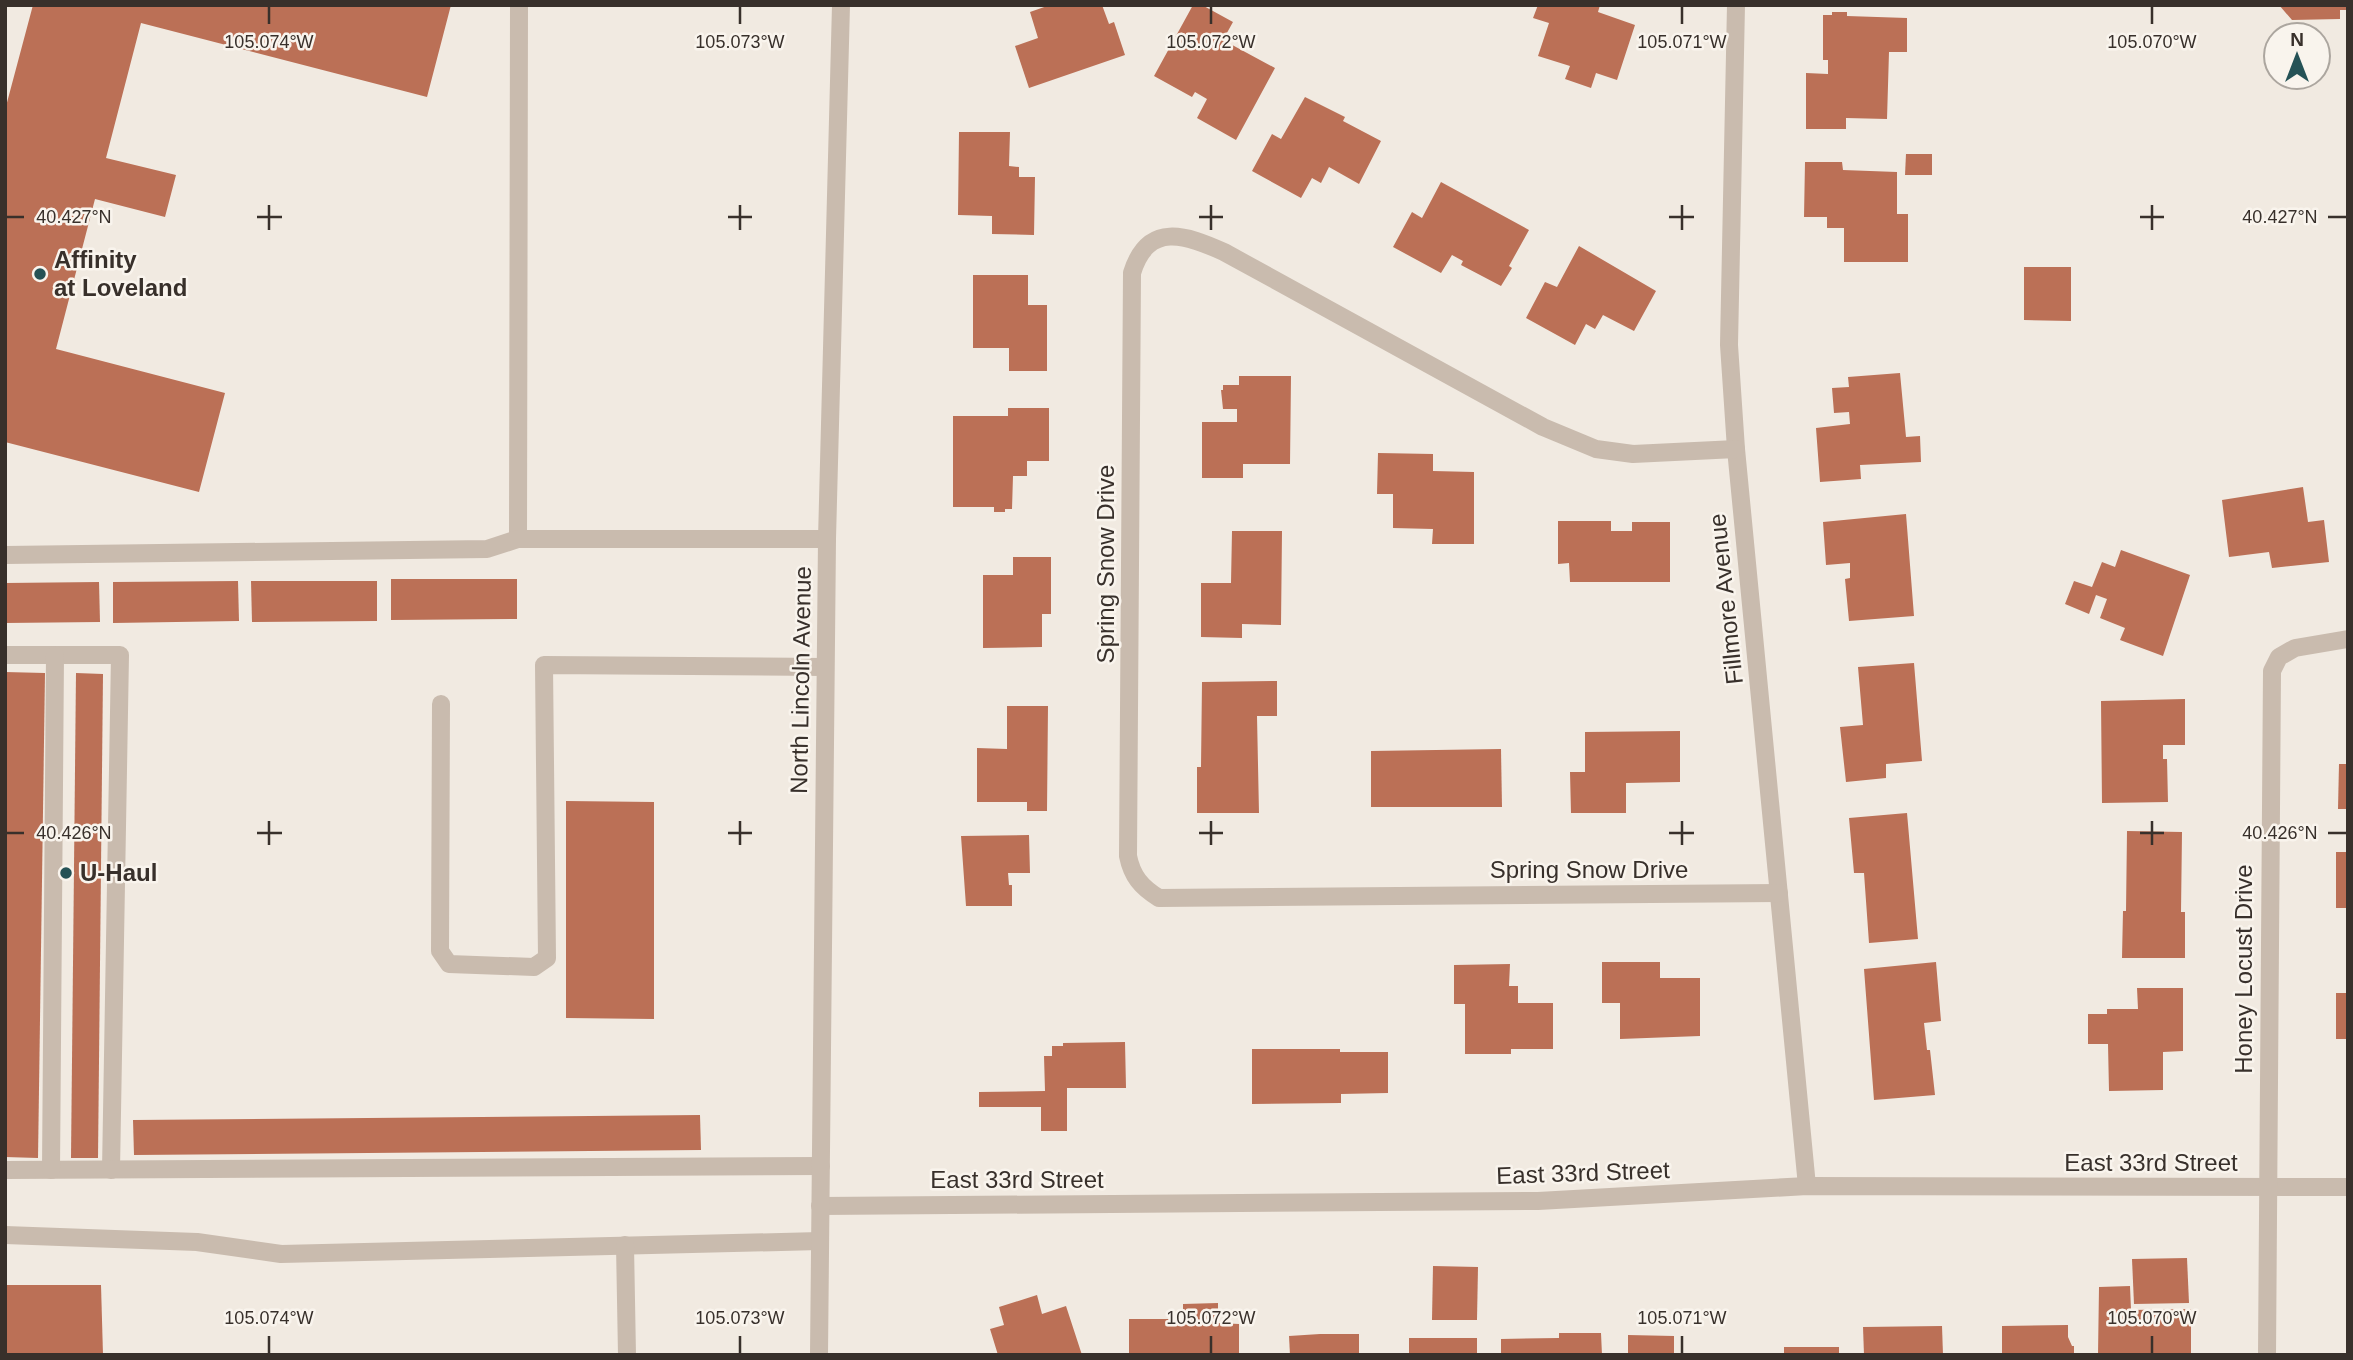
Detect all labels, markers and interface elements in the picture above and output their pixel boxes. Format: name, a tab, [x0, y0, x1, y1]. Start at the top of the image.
north arrow	[2262, 21, 2332, 91]
text: N	[2290, 29, 2304, 50]
text: 105.074°W	[224, 32, 314, 52]
text: 105.073°W	[695, 32, 785, 52]
text: 105.072°W	[1166, 32, 1256, 52]
text: 105.071°W	[1637, 32, 1727, 52]
text: 105.070°W	[2107, 32, 2197, 52]
text: 40.427°N	[36, 207, 112, 227]
text: 40.427°N	[2242, 207, 2318, 227]
place label: Affinity at Loveland	[54, 246, 187, 301]
marker: Affinity at Loveland	[32, 266, 48, 282]
street label: Spring Snow Drive	[1092, 465, 1119, 663]
street label: Fillmore Avenue	[1703, 512, 1748, 686]
street label: North Lincoln Avenue	[785, 566, 816, 794]
text: 40.426°N	[36, 823, 112, 843]
text: 40.426°N	[2242, 823, 2318, 843]
street label: Spring Snow Drive	[1490, 856, 1688, 883]
place label: U-Haul	[80, 859, 157, 886]
street label: Honey Locust Drive	[2230, 864, 2257, 1074]
marker: U-Haul	[58, 865, 74, 881]
street label: East 33rd Street	[2064, 1149, 2238, 1176]
street label: East 33rd Street	[1496, 1156, 1670, 1189]
street label: East 33rd Street	[930, 1166, 1104, 1193]
text: 105.074°W	[224, 1308, 314, 1328]
text: 105.073°W	[695, 1308, 785, 1328]
text: 105.072°W	[1166, 1308, 1256, 1328]
text: 105.071°W	[1637, 1308, 1727, 1328]
text: 105.070°W	[2107, 1308, 2197, 1328]

